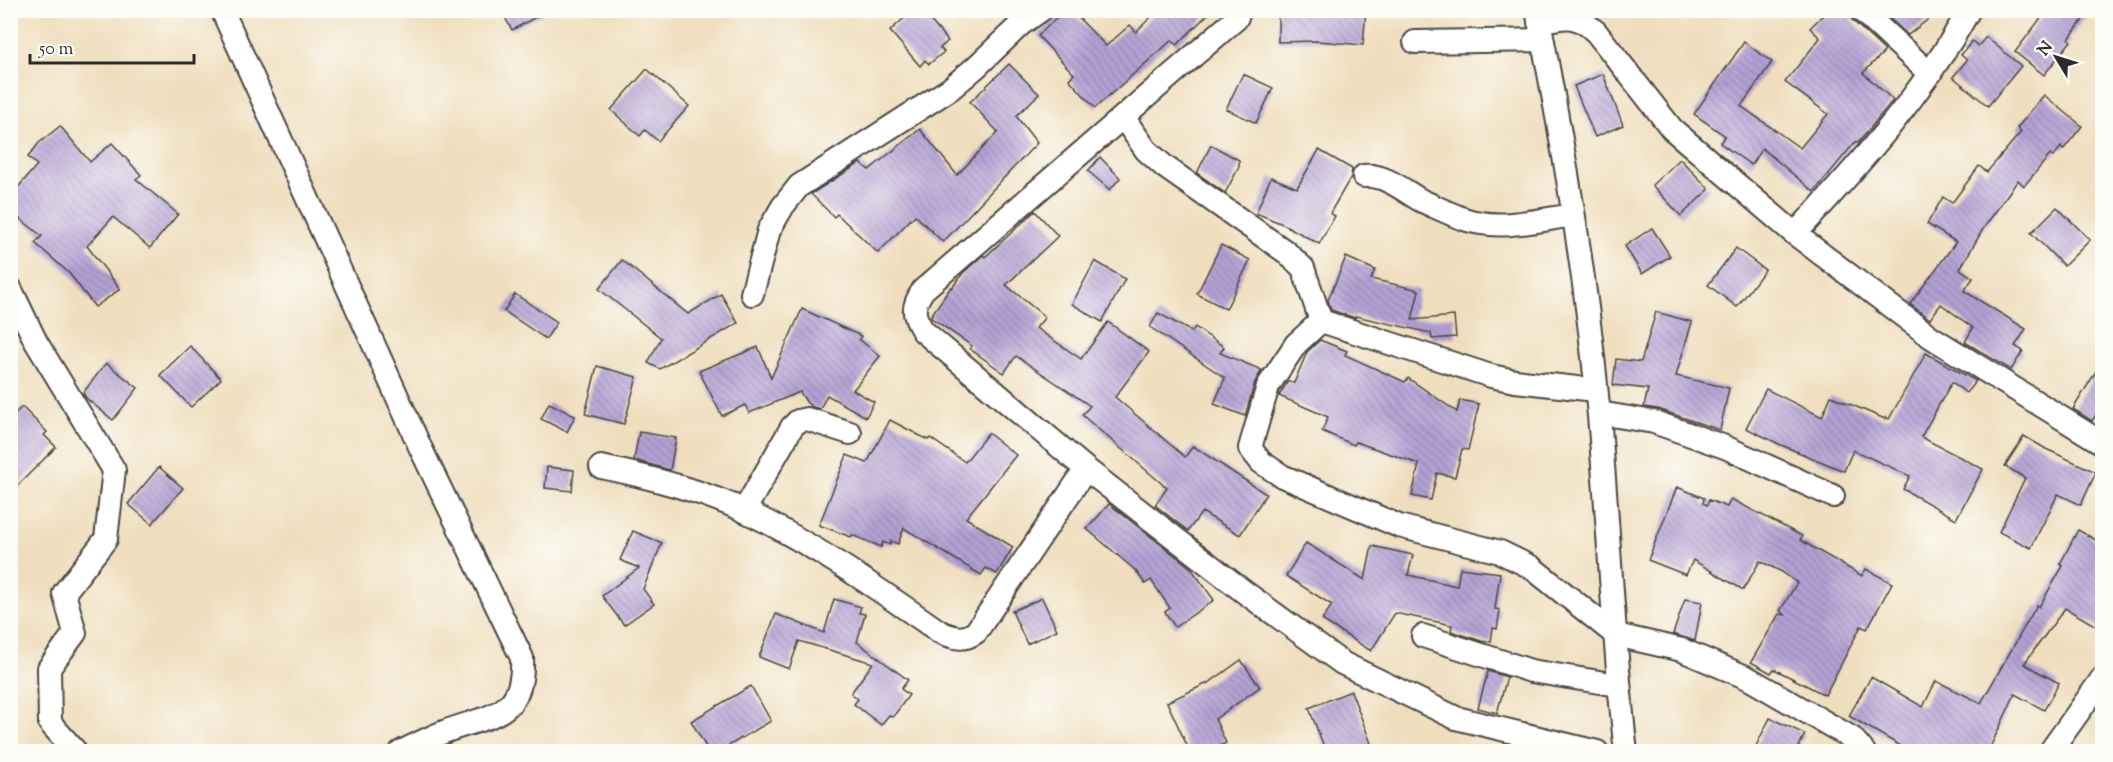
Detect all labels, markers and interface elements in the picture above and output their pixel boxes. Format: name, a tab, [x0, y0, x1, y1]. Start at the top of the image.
scale bar	[30, 27, 194, 65]
north arrow	[2026, 27, 2086, 87]
text: 50 m	[38, 37, 74, 63]
text: N	[2033, 37, 2059, 61]

